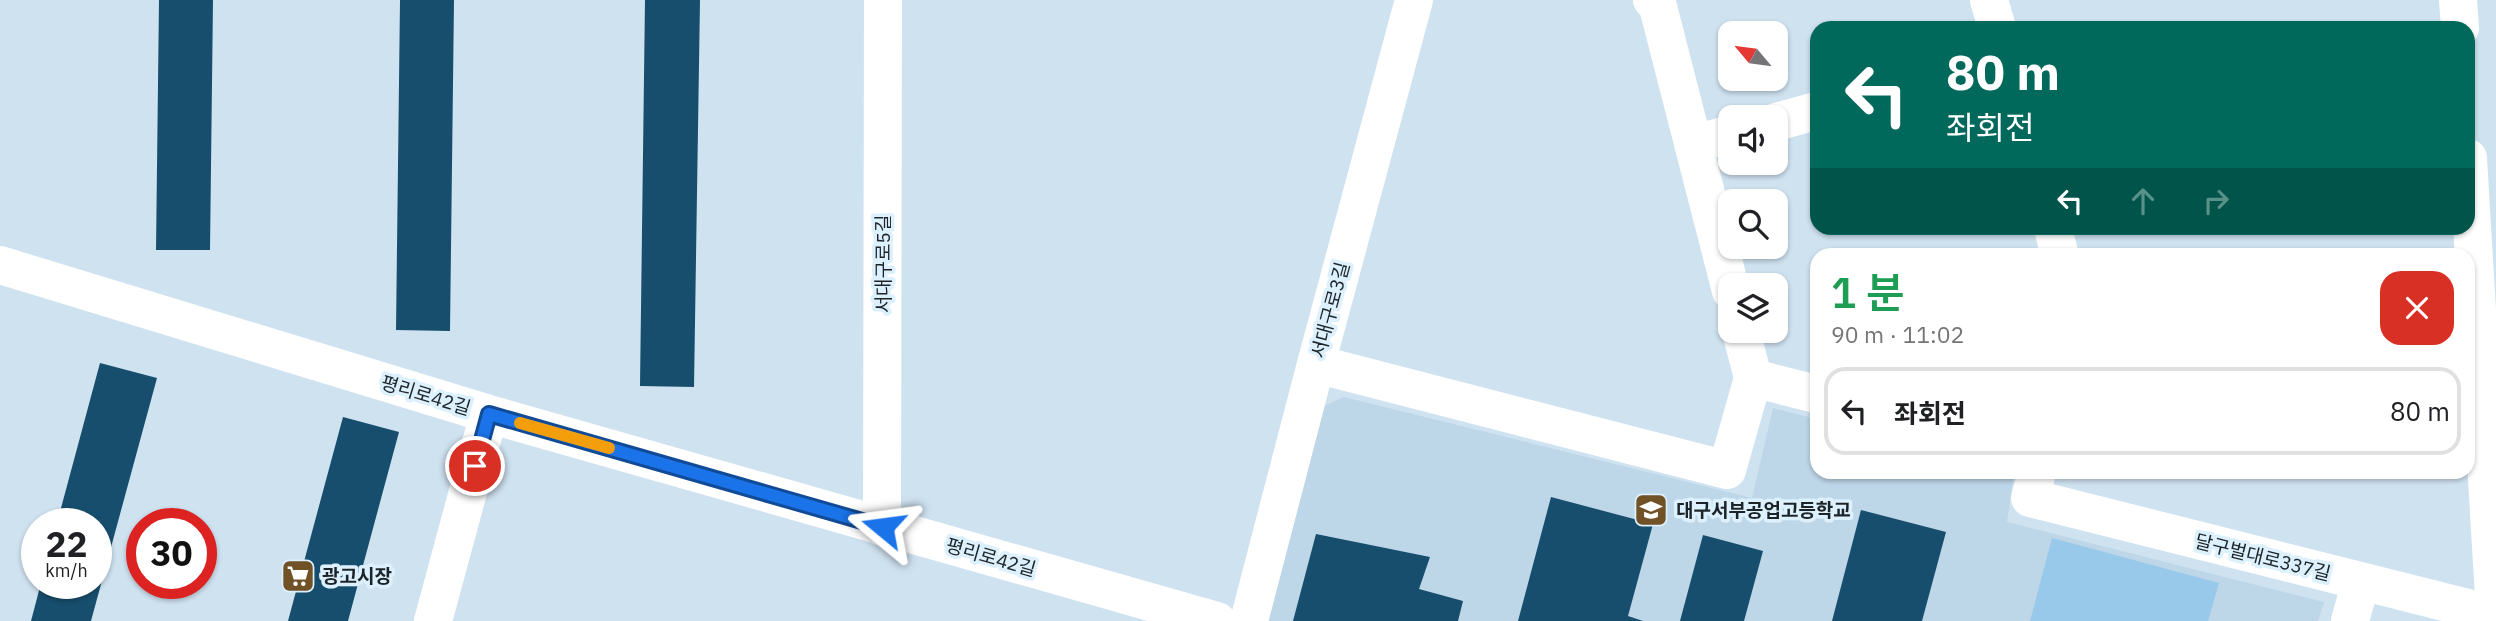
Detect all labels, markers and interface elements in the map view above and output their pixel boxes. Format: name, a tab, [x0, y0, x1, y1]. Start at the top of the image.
north arrow	[1718, 21, 1788, 91]
map controls	[1718, 21, 1788, 343]
text: 80 m	[1946, 40, 2060, 103]
icon: left	[1831, 49, 1922, 140]
button: sound	[1718, 105, 1788, 175]
text: 좌회전	[1946, 106, 2034, 148]
icon: left	[2051, 182, 2089, 220]
icon: ahead	[2124, 182, 2162, 220]
icon: right	[2197, 182, 2235, 220]
button: search	[1718, 189, 1788, 259]
street label: 서대구로5길	[871, 215, 895, 313]
street label: 서대구로3길	[1306, 259, 1354, 361]
text: 1 분	[1831, 265, 1905, 320]
button: close	[2380, 271, 2454, 345]
button: layers	[1718, 273, 1788, 343]
text: 90 m · 11:02	[1831, 319, 1964, 349]
street label: 평리로42길	[378, 370, 474, 420]
icon: left	[1835, 392, 1873, 430]
text: 80 m	[2390, 394, 2450, 428]
text: 좌회전	[1894, 396, 1966, 430]
pin	[445, 436, 505, 496]
icon: arrive	[456, 447, 494, 485]
position arrow	[846, 490, 920, 564]
school or university icon: 대구서부공업고등학교	[1632, 491, 1670, 529]
place label: 대구서부공업고등학교	[1676, 498, 1851, 522]
speed limit sign: 30	[126, 508, 217, 599]
text: 22	[45, 521, 88, 567]
street label: 달구벌대로337길	[2193, 529, 2333, 585]
street label: 평리로42길	[943, 533, 1039, 581]
supermarket icon: 광고시장	[279, 557, 317, 595]
text: km/h	[45, 559, 88, 582]
place label: 광고시장	[322, 564, 392, 588]

